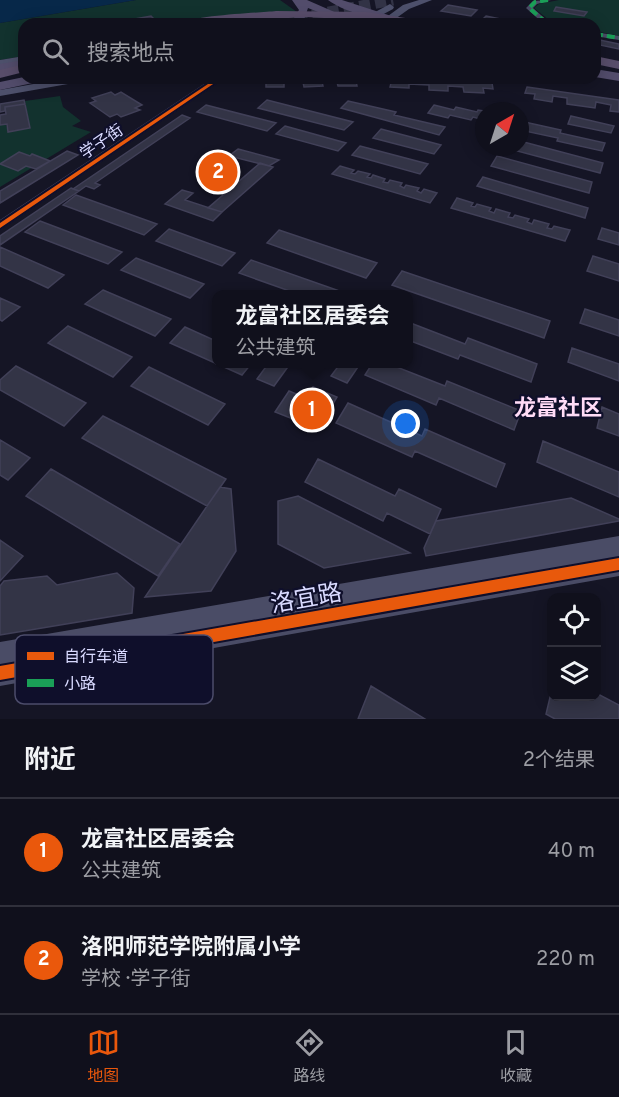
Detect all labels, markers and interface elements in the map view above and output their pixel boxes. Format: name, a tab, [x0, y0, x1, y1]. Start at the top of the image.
search box	[18, 18, 601, 84]
icon: search	[39, 35, 72, 68]
text: 搜索地点	[87, 41, 175, 68]
north arrow	[475, 102, 529, 156]
street label: 学子街	[77, 121, 128, 164]
pin: 2	[198, 150, 238, 195]
popup	[212, 290, 413, 368]
text: 龙富社区居委会	[235, 304, 390, 331]
text: 公共建筑	[235, 336, 315, 362]
pin: 1	[292, 388, 332, 432]
district label: 龙富社区	[514, 396, 602, 423]
your location	[391, 409, 420, 438]
street label: 洛宜路	[268, 579, 344, 621]
map controls	[547, 593, 601, 701]
button: locate	[547, 593, 601, 647]
legend	[15, 635, 213, 704]
button: layers	[547, 647, 601, 701]
text: 自行车道	[64, 648, 128, 668]
text: 小路	[64, 675, 96, 695]
text: 附近	[24, 745, 76, 778]
text: 2个结果	[523, 748, 595, 774]
text: 龙富社区居委会	[81, 827, 235, 854]
text: 1	[40, 839, 48, 865]
text: 40 m	[548, 839, 595, 865]
text: 公共建筑	[81, 859, 161, 885]
text: 洛阳师范学院附属小学	[81, 935, 301, 962]
text: 2	[37, 947, 50, 973]
text: 220 m	[536, 947, 595, 973]
text: 学校 · 学子街	[81, 967, 190, 993]
tab: 地图	[87, 1026, 120, 1087]
tab: 路线	[293, 1026, 326, 1087]
tab: 收藏	[499, 1026, 532, 1087]

